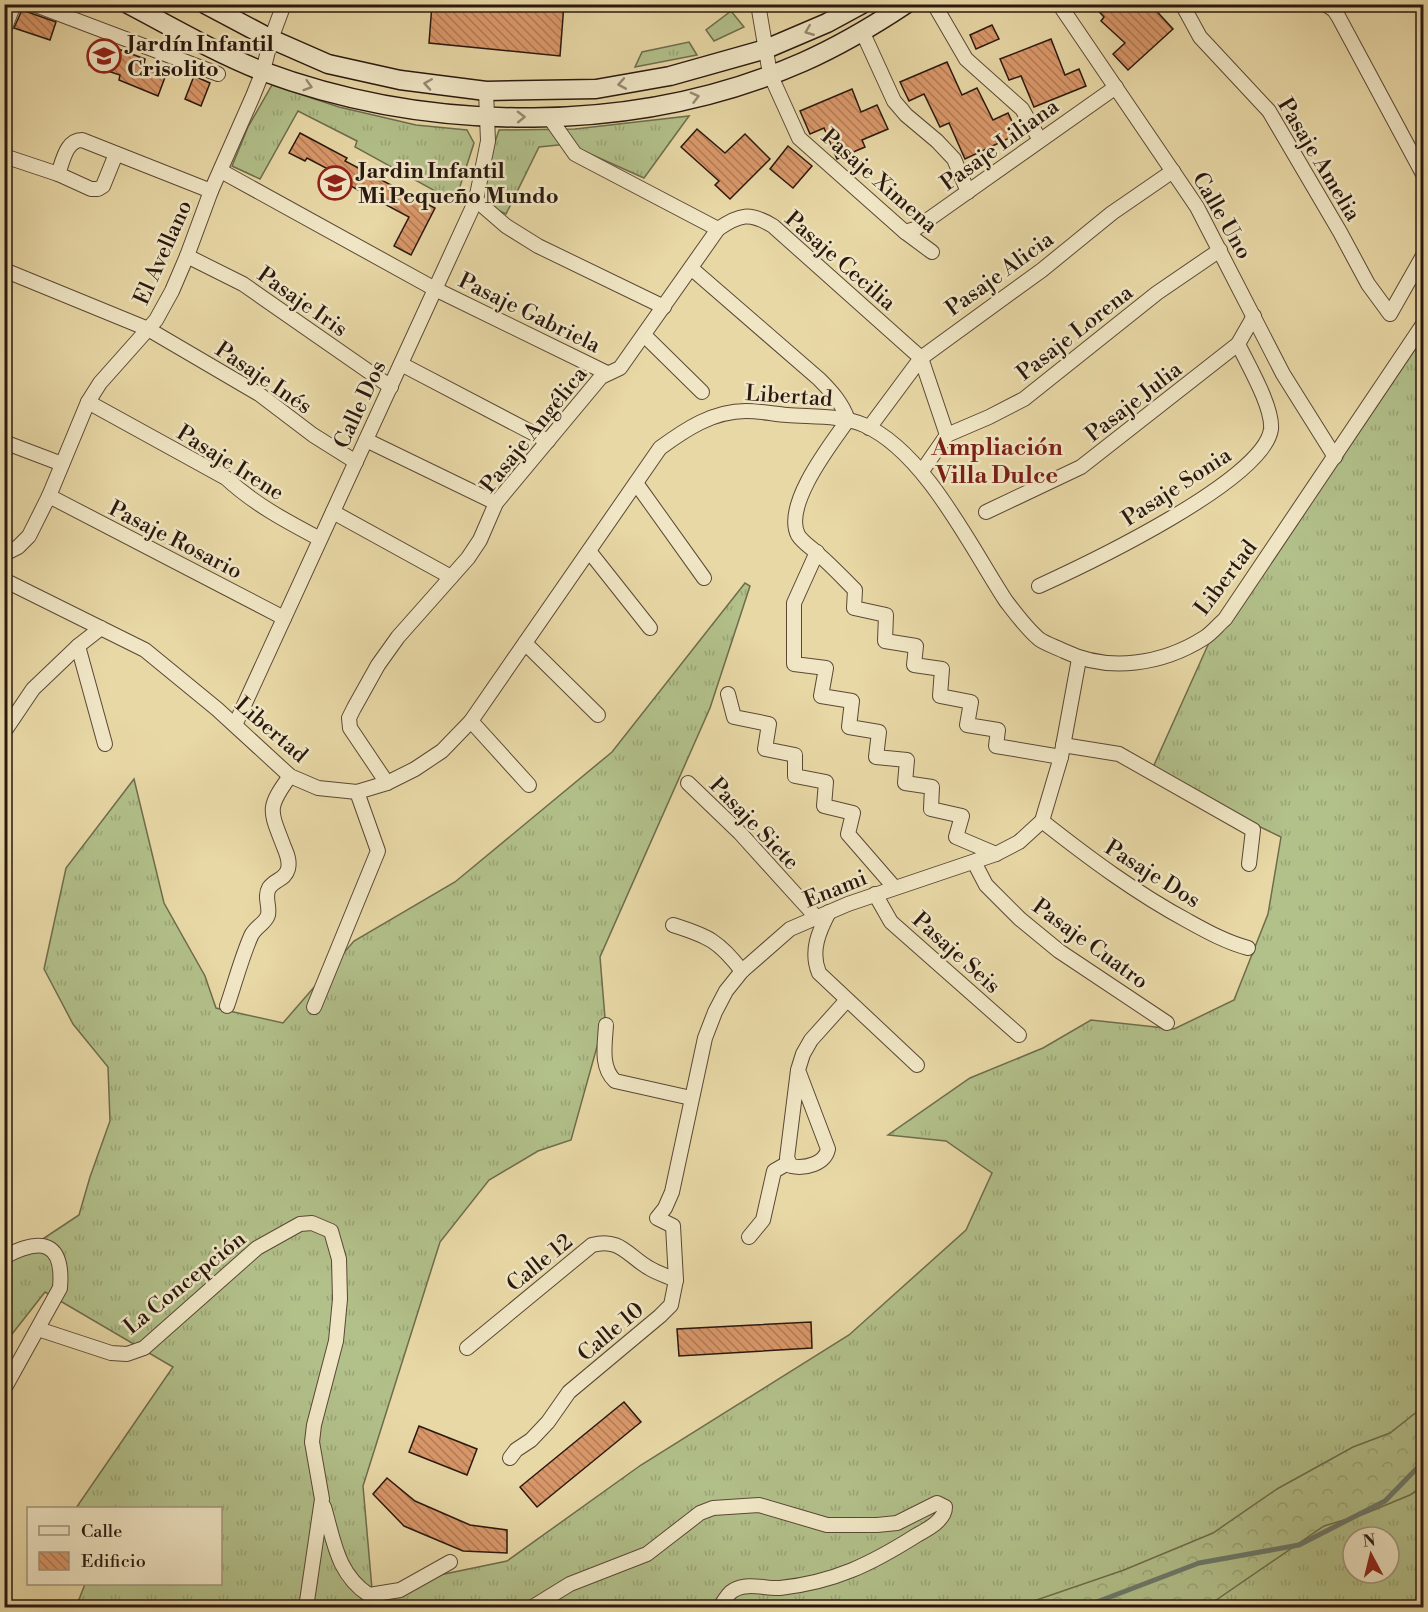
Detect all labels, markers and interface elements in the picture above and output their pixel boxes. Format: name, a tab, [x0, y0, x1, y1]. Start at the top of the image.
one-way arrow	[805, 24, 816, 36]
place label: Jardín Infantil Crisolito	[124, 31, 274, 83]
school or university icon: Jardín Infantil Crisolito	[86, 38, 122, 74]
one-way arrow	[618, 78, 627, 90]
one-way arrow	[302, 79, 313, 91]
one-way arrow	[424, 79, 433, 91]
one-way arrow	[689, 92, 699, 105]
street label: Pasaje Liliana	[936, 93, 1065, 197]
street label: Pasaje Amelia	[1271, 93, 1367, 227]
one-way arrow	[517, 111, 526, 123]
street label: Pasaje Ximena	[815, 123, 943, 240]
place label: Jardin Infantil Mi Pequeño Mundo	[355, 158, 559, 210]
school or university icon: Jardin Infantil Mi Pequeño Mundo	[317, 165, 353, 201]
street label: Calle Uno	[1186, 167, 1257, 264]
street label: El Avellano	[128, 196, 198, 309]
street label: Pasaje Cecilia	[779, 206, 902, 317]
street label: Pasaje Alicia	[941, 225, 1060, 322]
street label: Pasaje Iris	[252, 261, 352, 343]
street label: Pasaje Gabriela	[454, 267, 605, 360]
street label: Pasaje Lorena	[1011, 279, 1139, 387]
street label: Pasaje Inés	[210, 336, 317, 420]
street label: Pasaje Julia	[1080, 355, 1188, 448]
street label: Calle Dos	[328, 356, 392, 453]
street label: Pasaje Angélica	[475, 361, 594, 499]
street label: Libertad	[744, 380, 834, 413]
street label: Pasaje Irene	[172, 420, 289, 507]
district label: Ampliación Villa Dulce	[930, 433, 1063, 491]
street label: Pasaje Sonia	[1117, 441, 1237, 533]
street label: Pasaje Rosario	[104, 495, 247, 586]
street label: Libertad	[1189, 534, 1264, 621]
street label: Libertad	[229, 691, 313, 769]
street label: Pasaje Siete	[703, 772, 805, 876]
street label: Pasaje Dos	[1099, 834, 1205, 914]
street label: Enami	[800, 865, 871, 914]
street label: Pasaje Cuatro	[1027, 893, 1153, 995]
street label: Pasaje Seis	[906, 907, 1006, 1000]
street label: La Concepción	[118, 1226, 252, 1341]
street label: Calle 12	[501, 1228, 579, 1298]
street label: Calle 10	[572, 1297, 650, 1368]
legend	[27, 1507, 222, 1585]
text: Calle	[81, 1520, 122, 1543]
north arrow	[1341, 1525, 1401, 1585]
text: N	[1362, 1530, 1377, 1552]
text: Edificio	[81, 1550, 146, 1573]

